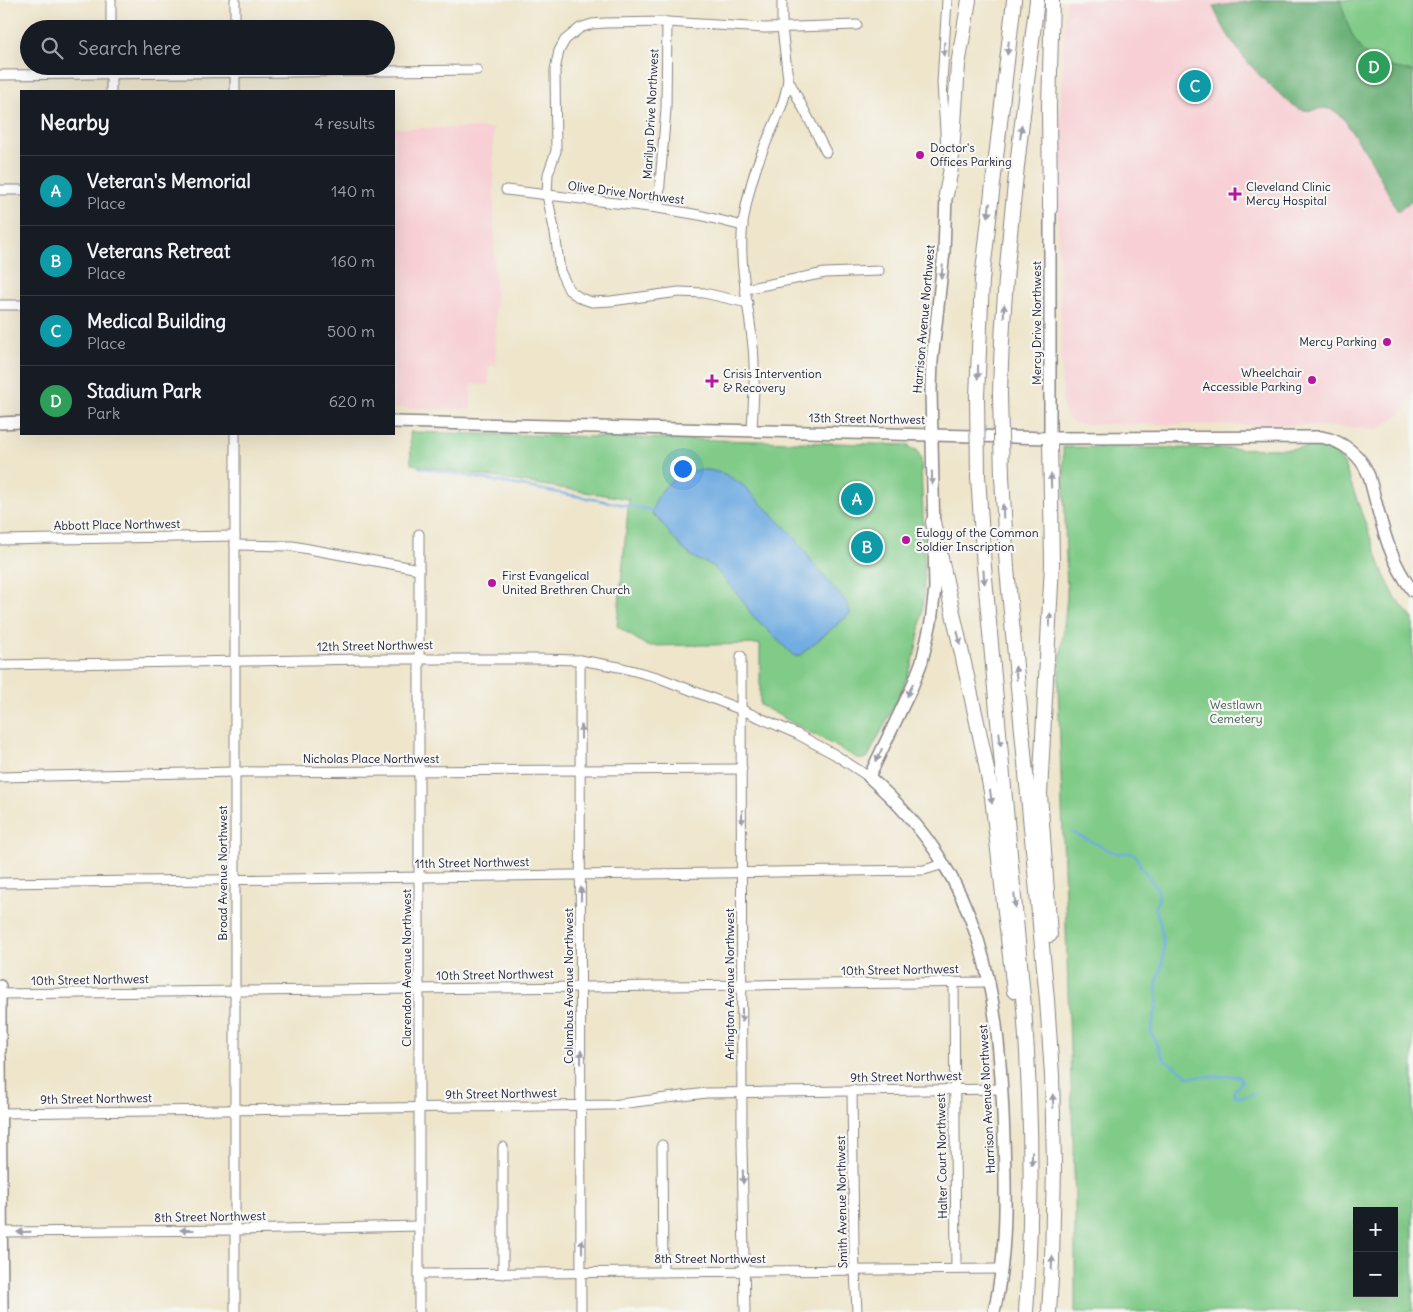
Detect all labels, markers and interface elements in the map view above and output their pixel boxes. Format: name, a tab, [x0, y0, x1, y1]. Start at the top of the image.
search box	[20, 20, 395, 75]
icon: search	[38, 34, 66, 62]
text: Search here	[78, 36, 181, 60]
one-way arrow	[939, 41, 947, 57]
one-way arrow	[1004, 41, 1012, 57]
street label: Marilyn Drive Northwest	[640, 48, 661, 180]
pin: D	[1358, 48, 1390, 86]
pin: C	[1179, 67, 1211, 105]
text: Nearby	[40, 109, 110, 136]
text: 4 results	[314, 113, 375, 133]
one-way arrow	[1017, 124, 1025, 140]
place label: Doctor's Offices Parking	[930, 140, 1012, 169]
marker: Doctor's Offices Parking	[914, 149, 926, 161]
text: Veteran's Memorial	[87, 169, 251, 193]
street label: Olive Drive Northwest	[567, 178, 685, 207]
place label: Cleveland Clinic Mercy Hospital	[1246, 179, 1331, 208]
text: A	[51, 181, 61, 201]
text: 140 m	[331, 181, 375, 201]
marker: Cleveland Clinic Mercy Hospital	[1228, 187, 1242, 201]
text: Place	[87, 193, 126, 213]
one-way arrow	[985, 202, 993, 218]
text: Veterans Retreat	[87, 239, 230, 263]
street label: Harrison Avenue Northwest	[910, 244, 937, 394]
text: B	[51, 251, 61, 271]
text: 160 m	[331, 251, 375, 271]
street label: Mercy Drive Northwest	[1029, 261, 1044, 385]
text: Place	[87, 263, 126, 283]
one-way arrow	[937, 264, 945, 280]
one-way arrow	[1000, 303, 1008, 319]
text: Medical Building	[87, 309, 226, 333]
text: C	[51, 321, 61, 341]
text: 500 m	[327, 321, 375, 341]
text: Place	[87, 333, 126, 353]
place label: Mercy Parking	[1299, 334, 1377, 349]
marker: Mercy Parking	[1381, 336, 1393, 348]
one-way arrow	[974, 364, 982, 380]
place label: Wheelchair Accessible Parking	[1203, 365, 1302, 394]
place label: Crisis Intervention & Recovery	[723, 366, 822, 395]
marker: Crisis Intervention & Recovery	[705, 374, 719, 388]
marker: Wheelchair Accessible Parking	[1306, 374, 1318, 386]
text: Stadium Park	[87, 379, 201, 403]
text: D	[50, 391, 62, 411]
text: 620 m	[329, 391, 375, 411]
text: Park	[87, 403, 120, 423]
street label: 13th Street Northwest	[809, 410, 925, 427]
your location	[670, 456, 696, 482]
one-way arrow	[929, 470, 937, 486]
one-way arrow	[1047, 472, 1055, 488]
pin: A	[841, 480, 873, 518]
one-way arrow	[998, 503, 1006, 519]
street label: Abbott Place Northwest	[54, 516, 180, 533]
place label: Eulogy of the Common Soldier Inscription	[916, 525, 1039, 554]
pin: B	[851, 528, 883, 566]
marker: Eulogy of the Common Soldier Inscription	[900, 534, 912, 546]
place label: First Evangelical United Brethren Church	[502, 568, 630, 597]
one-way arrow	[981, 570, 989, 586]
marker: First Evangelical United Brethren Church	[486, 577, 498, 589]
one-way arrow	[1046, 612, 1054, 628]
one-way arrow	[955, 630, 963, 645]
street label: 12th Street Northwest	[317, 637, 433, 654]
one-way arrow	[1012, 664, 1020, 680]
one-way arrow	[905, 683, 913, 697]
park label: Westlawn Cemetery	[1209, 697, 1263, 726]
one-way arrow	[577, 724, 585, 740]
one-way arrow	[996, 731, 1004, 747]
one-way arrow	[875, 748, 883, 762]
street label: Nicholas Place Northwest	[303, 751, 439, 766]
one-way arrow	[988, 789, 996, 805]
street label: Broad Avenue Northwest	[215, 805, 230, 941]
one-way arrow	[738, 810, 746, 826]
street label: 11th Street Northwest	[415, 854, 529, 871]
one-way arrow	[577, 886, 585, 902]
street label: Clarendon Avenue Northwest	[399, 889, 414, 1047]
one-way arrow	[1011, 893, 1019, 909]
street label: Columbus Avenue Northwest	[561, 908, 576, 1064]
street label: Arlington Avenue Northwest	[722, 908, 737, 1060]
street label: 10th Street Northwest	[841, 961, 959, 978]
street label: 10th Street Northwest	[436, 966, 554, 983]
street label: 10th Street Northwest	[31, 971, 149, 988]
one-way arrow	[738, 1007, 746, 1023]
street label: Harrison Avenue Northwest	[975, 1024, 998, 1174]
one-way arrow	[577, 1049, 585, 1065]
street label: 9th Street Northwest	[850, 1068, 962, 1085]
street label: 9th Street Northwest	[445, 1085, 557, 1102]
street label: 9th Street Northwest	[40, 1090, 152, 1107]
street label: Halter Court Northwest	[933, 1093, 950, 1219]
one-way arrow	[1049, 1093, 1057, 1109]
street label: Smith Avenue Northwest	[833, 1135, 850, 1269]
one-way arrow	[1028, 1150, 1036, 1166]
one-way arrow	[739, 1170, 747, 1186]
map controls	[1353, 1207, 1398, 1297]
button: +	[1353, 1207, 1398, 1252]
street label: 8th Street Northwest	[154, 1208, 266, 1225]
one-way arrow	[179, 1226, 195, 1234]
one-way arrow	[16, 1228, 32, 1236]
one-way arrow	[578, 1238, 586, 1254]
street label: 8th Street Northwest	[654, 1251, 766, 1266]
button: −	[1353, 1252, 1398, 1297]
one-way arrow	[1048, 1255, 1056, 1271]

